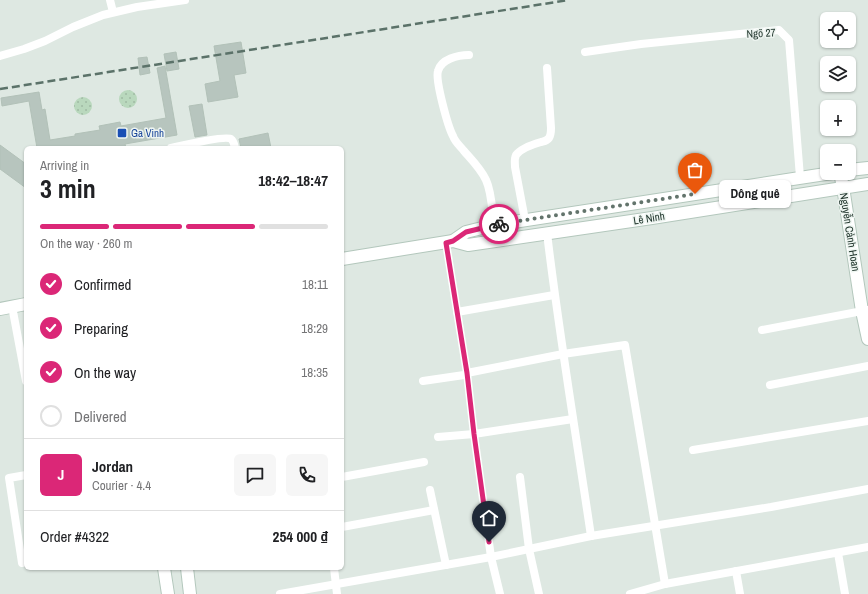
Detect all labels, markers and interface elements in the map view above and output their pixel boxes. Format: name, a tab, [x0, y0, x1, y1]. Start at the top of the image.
map controls	[820, 12, 856, 180]
button: locate	[820, 12, 856, 48]
street label: Ngõ 27	[746, 25, 776, 41]
button: layers	[820, 56, 856, 92]
button: +	[820, 100, 856, 136]
place label: Ga Vinh	[131, 126, 164, 140]
marker: Ga Vinh	[116, 127, 128, 139]
button: −	[820, 144, 856, 180]
pin	[678, 153, 712, 194]
text: Arriving in	[40, 157, 89, 174]
icon: bag	[684, 159, 706, 181]
text: 18:42–18:47	[258, 170, 328, 191]
text: 3 min	[40, 171, 96, 206]
callout: Dông quê	[719, 180, 791, 208]
text: Dông quê	[730, 185, 780, 202]
street label: Nguyễn Cảnh Hoan	[837, 192, 863, 272]
courier	[479, 204, 519, 244]
street label: Lê Ninh	[632, 209, 666, 227]
icon: bike	[488, 213, 510, 235]
text: On the way · 260 m	[40, 235, 132, 252]
icon: check	[40, 273, 62, 295]
text: Confirmed	[74, 274, 131, 295]
text: 18:11	[302, 276, 328, 293]
icon: check	[40, 317, 62, 339]
text: Preparing	[74, 318, 128, 339]
text: 18:29	[301, 320, 328, 337]
icon: check	[40, 361, 62, 383]
text: On the way	[74, 362, 136, 383]
text: 18:35	[301, 364, 328, 381]
text: Delivered	[74, 406, 127, 427]
button: chat	[234, 454, 276, 496]
button: phone	[286, 454, 328, 496]
text: Jordan	[92, 456, 133, 477]
text: J	[58, 464, 64, 485]
text: Courier · 4.4	[92, 477, 151, 494]
pin	[472, 501, 506, 542]
icon: home	[478, 507, 500, 529]
text: Order #4322	[40, 526, 109, 547]
text: 254 000 ₫	[273, 526, 328, 547]

